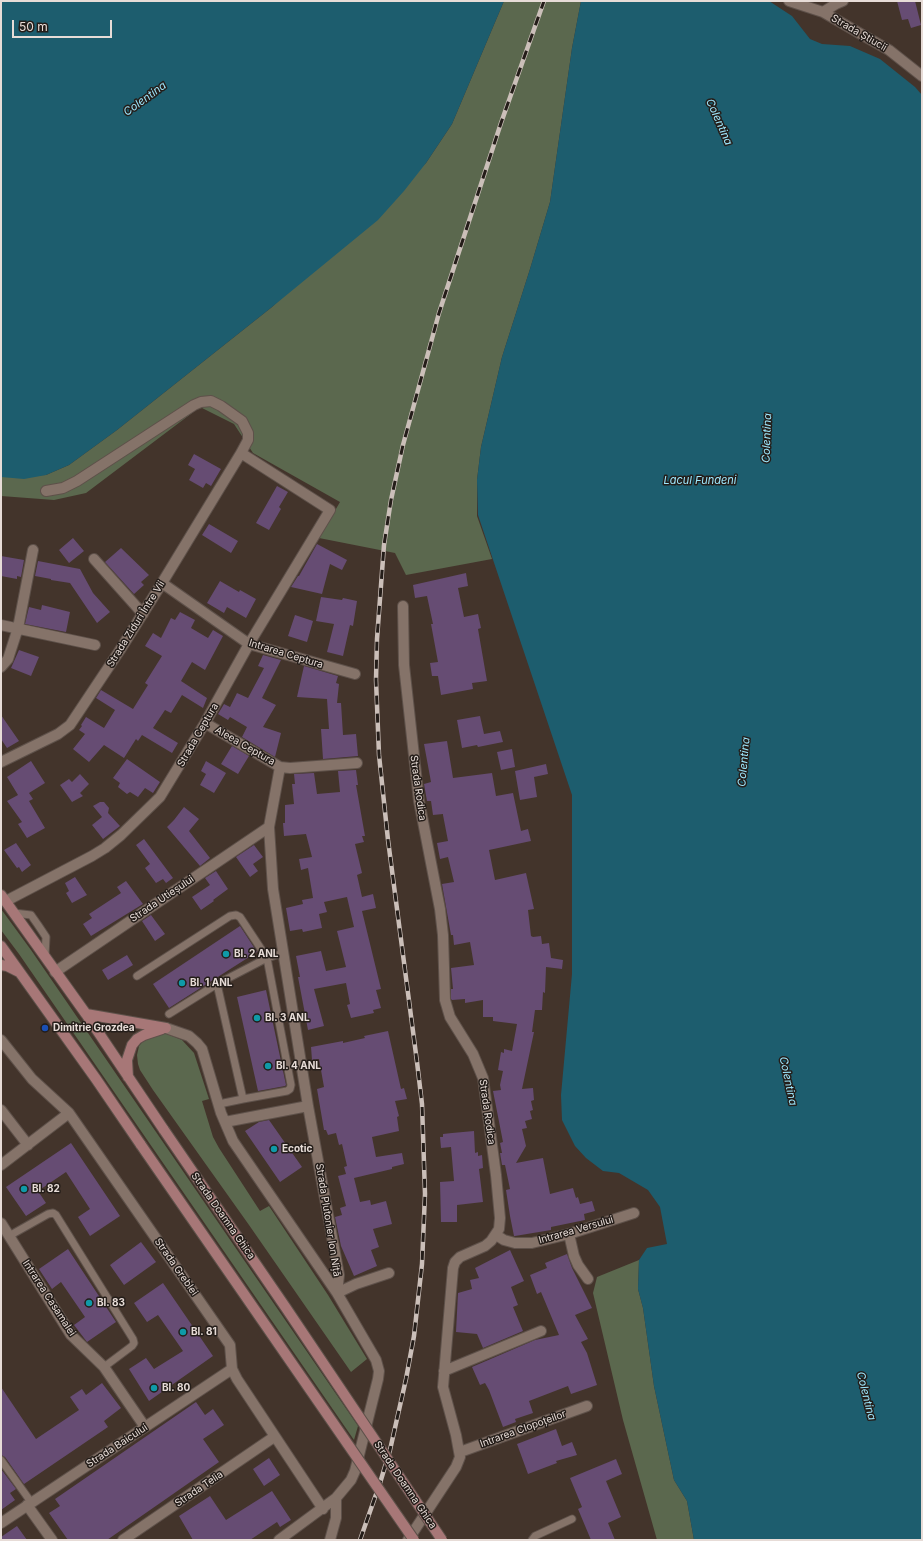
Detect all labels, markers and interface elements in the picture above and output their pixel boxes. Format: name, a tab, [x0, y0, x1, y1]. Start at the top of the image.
scale bar	[14, 12, 114, 38]
street label: Strada Știucii	[829, 12, 889, 54]
text: 50 m	[19, 19, 48, 34]
water label: Colentina	[121, 79, 169, 119]
water label: Colentina	[703, 97, 735, 147]
water label: Colentina	[760, 413, 774, 463]
water label: Lacul Fundeni	[664, 474, 736, 488]
street label: Strada Ziduri Între Vii	[105, 579, 167, 669]
street label: Intrarea Ceptura	[247, 637, 325, 671]
street label: Strada Ceptura	[175, 701, 221, 769]
street label: Aleea Ceptura	[213, 724, 277, 768]
water label: Colentina	[735, 737, 753, 787]
street label: Strada Rodica	[407, 755, 429, 821]
street label: Strada Utieșului	[128, 873, 196, 925]
place label: Bl. 2 ANL	[234, 948, 278, 960]
marker: Bl. 2 ANL	[221, 949, 231, 959]
place label: Bl. 1 ANL	[190, 977, 232, 989]
marker: Bl. 1 ANL	[177, 978, 187, 988]
place label: Bl. 3 ANL	[265, 1012, 310, 1024]
marker: Bl. 3 ANL	[252, 1013, 262, 1023]
place label: Dimitrie Grozdea	[53, 1022, 135, 1034]
marker: Dimitrie Grozdea	[40, 1023, 50, 1033]
water label: Colentina	[776, 1055, 800, 1107]
place label: Bl. 4 ANL	[276, 1060, 321, 1072]
marker: Bl. 4 ANL	[263, 1061, 273, 1071]
street label: Strada Rodica	[476, 1079, 498, 1145]
place label: Ecotic	[282, 1143, 312, 1155]
marker: Ecotic	[269, 1144, 279, 1154]
street label: Strada Plutonier Ion Niță	[313, 1162, 343, 1278]
street label: Strada Doamna Ghica	[189, 1170, 257, 1262]
place label: Bl. 82	[32, 1183, 60, 1195]
marker: Bl. 82	[19, 1184, 29, 1194]
street label: Intrarea Versului	[537, 1214, 615, 1246]
street label: Strada Greblei	[152, 1236, 200, 1298]
street label: Intrarea Casamalei	[20, 1258, 78, 1338]
place label: Bl. 83	[97, 1297, 125, 1309]
marker: Bl. 83	[84, 1298, 94, 1308]
place label: Bl. 81	[191, 1326, 217, 1338]
marker: Bl. 81	[178, 1327, 188, 1337]
water label: Colentina	[854, 1370, 878, 1422]
place label: Bl. 80	[162, 1382, 190, 1394]
marker: Bl. 80	[149, 1383, 159, 1393]
street label: Intrarea Clopoțeilor	[478, 1408, 568, 1450]
street label: Strada Baicului	[84, 1422, 150, 1470]
street label: Strada Doamna Ghica	[371, 1439, 439, 1531]
street label: Strada Telia	[173, 1468, 225, 1510]

